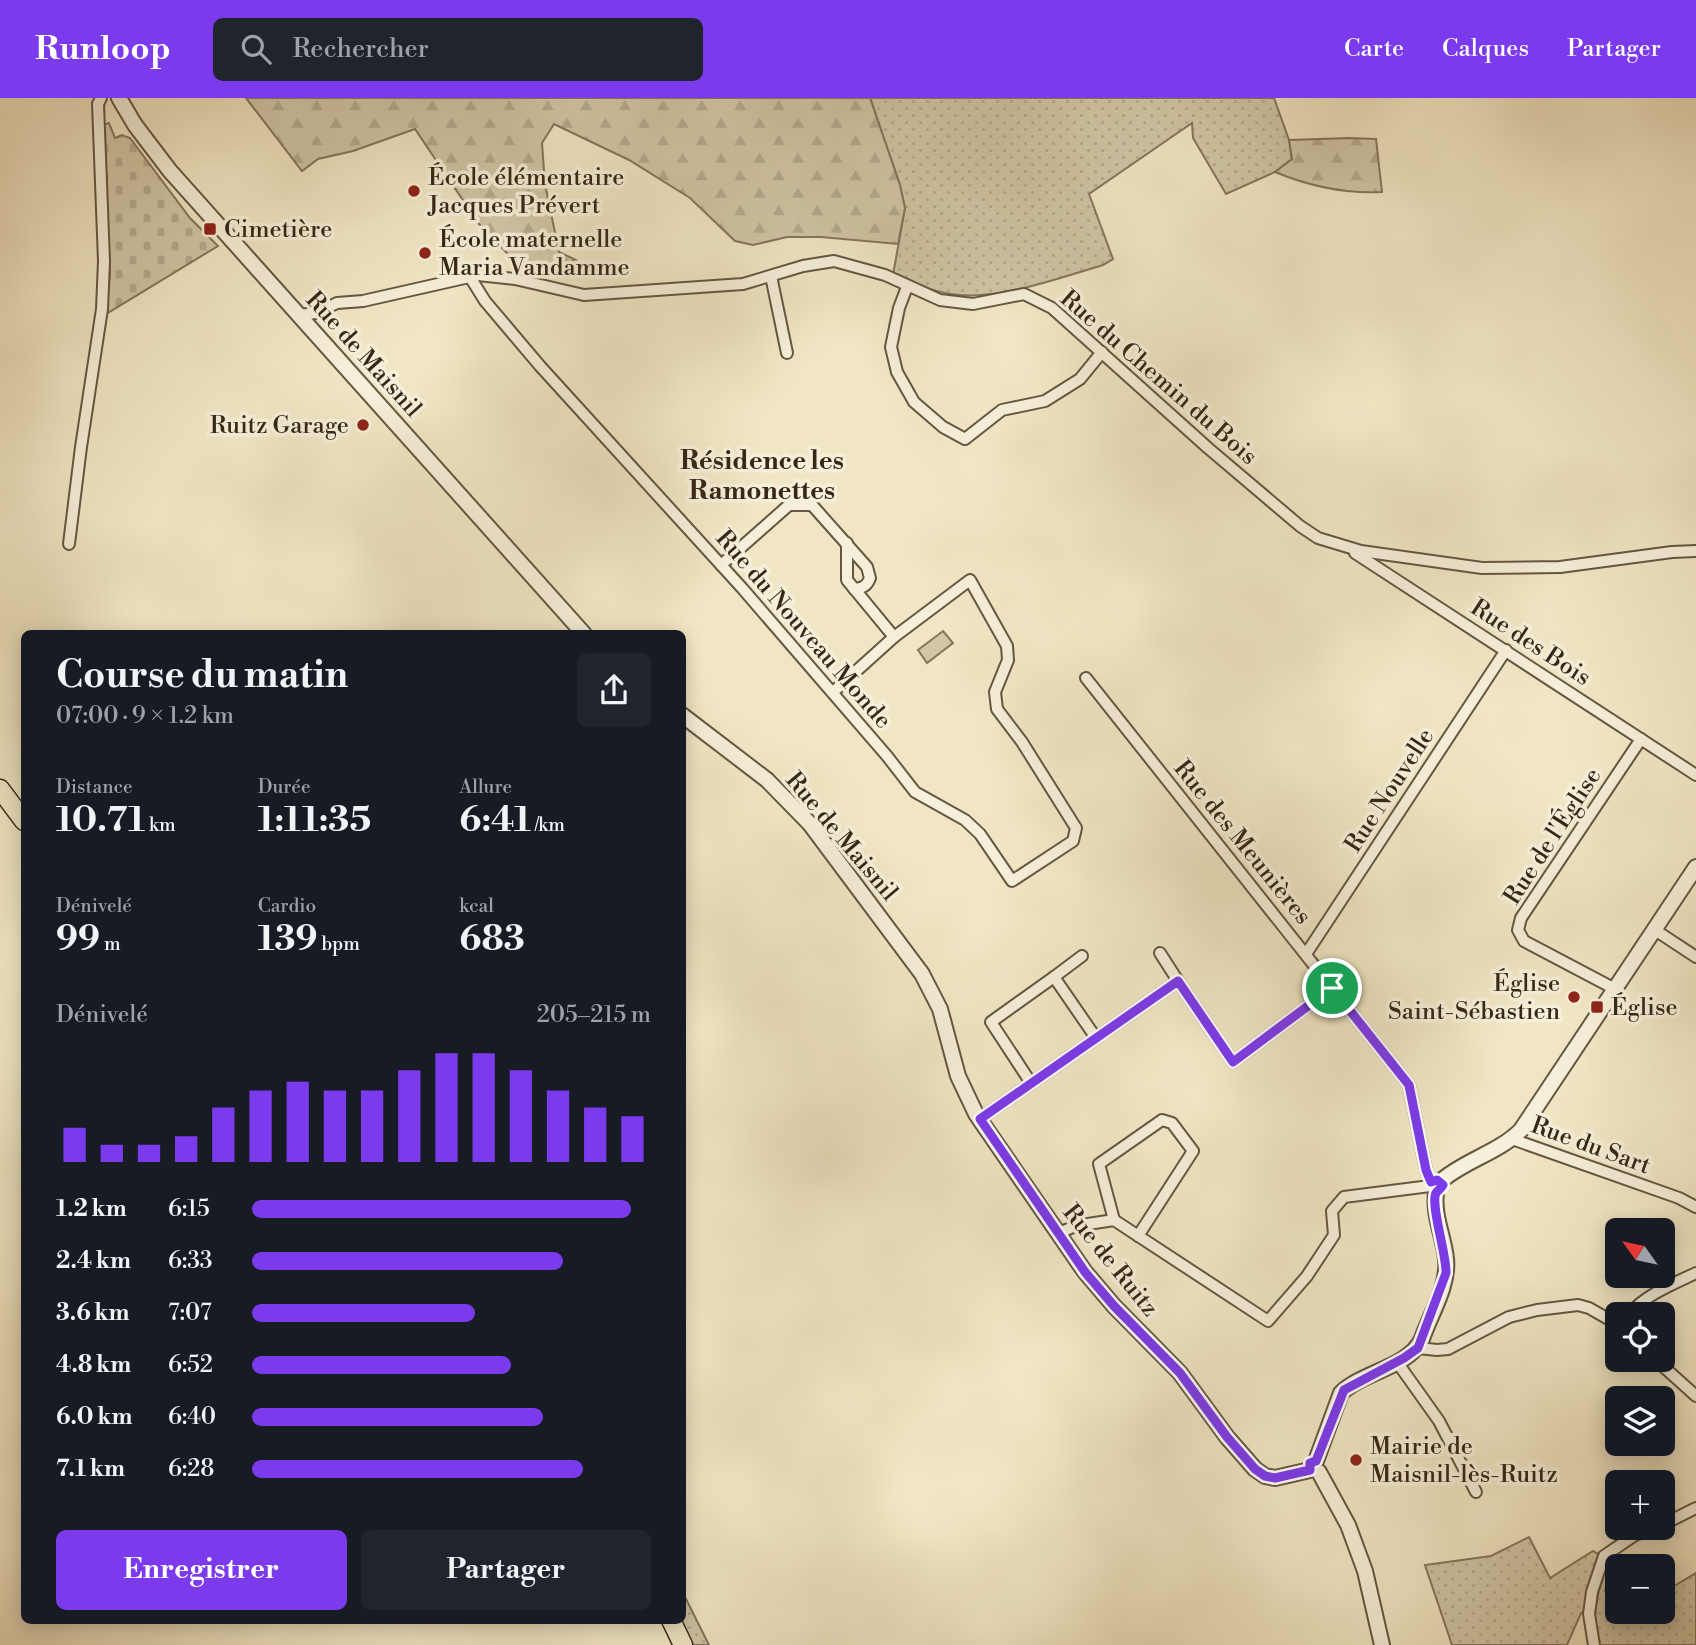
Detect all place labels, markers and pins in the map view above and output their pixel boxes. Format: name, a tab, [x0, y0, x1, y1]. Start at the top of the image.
place label: École élémentaire Jacques Prévert	[427, 162, 624, 221]
marker: École élémentaire Jacques Prévert	[406, 183, 422, 199]
place label: Cimetière	[224, 215, 332, 245]
marker: Cimetière	[202, 221, 218, 237]
place label: École maternelle Maria Vandamme	[439, 224, 630, 283]
marker: École maternelle Maria Vandamme	[417, 245, 433, 261]
place label: Ruitz Garage	[210, 411, 349, 441]
marker: Ruitz Garage	[355, 417, 371, 433]
pin	[1302, 958, 1362, 1018]
place label: Église Saint-Sébastien	[1388, 968, 1560, 1027]
marker: Église Saint-Sébastien	[1566, 989, 1582, 1005]
place label: Église	[1611, 992, 1678, 1023]
marker: Église	[1589, 999, 1605, 1015]
place label: Mairie de Maisnil-lès-Ruitz	[1370, 1432, 1558, 1490]
marker: Mairie de Maisnil-lès-Ruitz	[1348, 1452, 1364, 1468]

